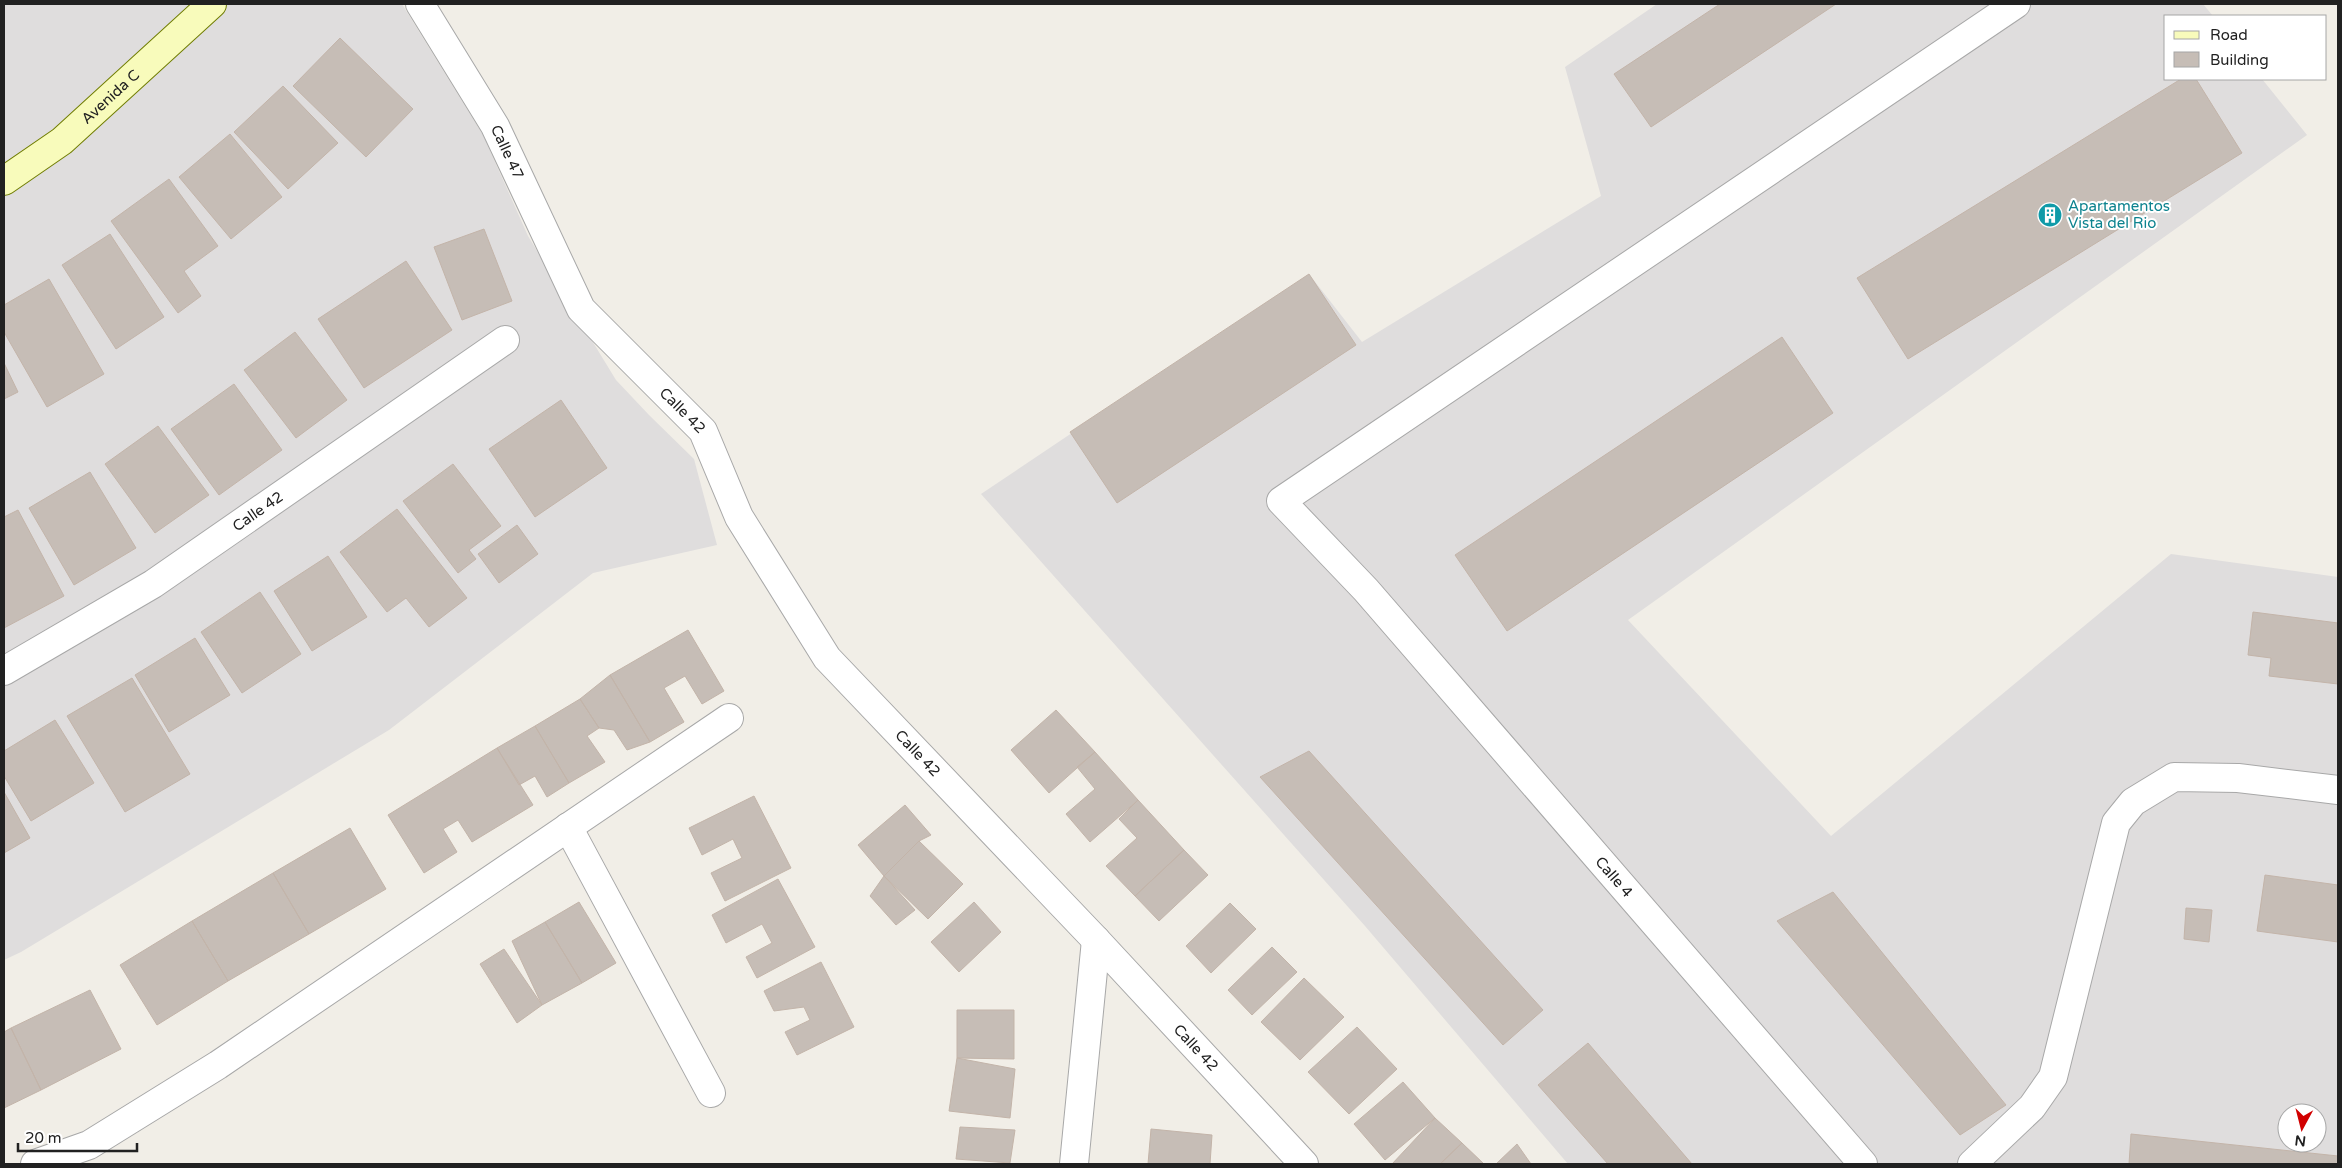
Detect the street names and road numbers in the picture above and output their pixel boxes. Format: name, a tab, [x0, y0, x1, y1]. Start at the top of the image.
street label: Avenida C	[78, 66, 143, 128]
street label: Calle 47	[487, 122, 528, 182]
street label: Calle 42	[656, 384, 709, 437]
street label: Calle 42	[229, 488, 287, 535]
street label: Calle 42	[891, 726, 944, 780]
street label: Calle 4	[1591, 853, 1637, 901]
street label: Calle 42	[1170, 1020, 1222, 1075]

